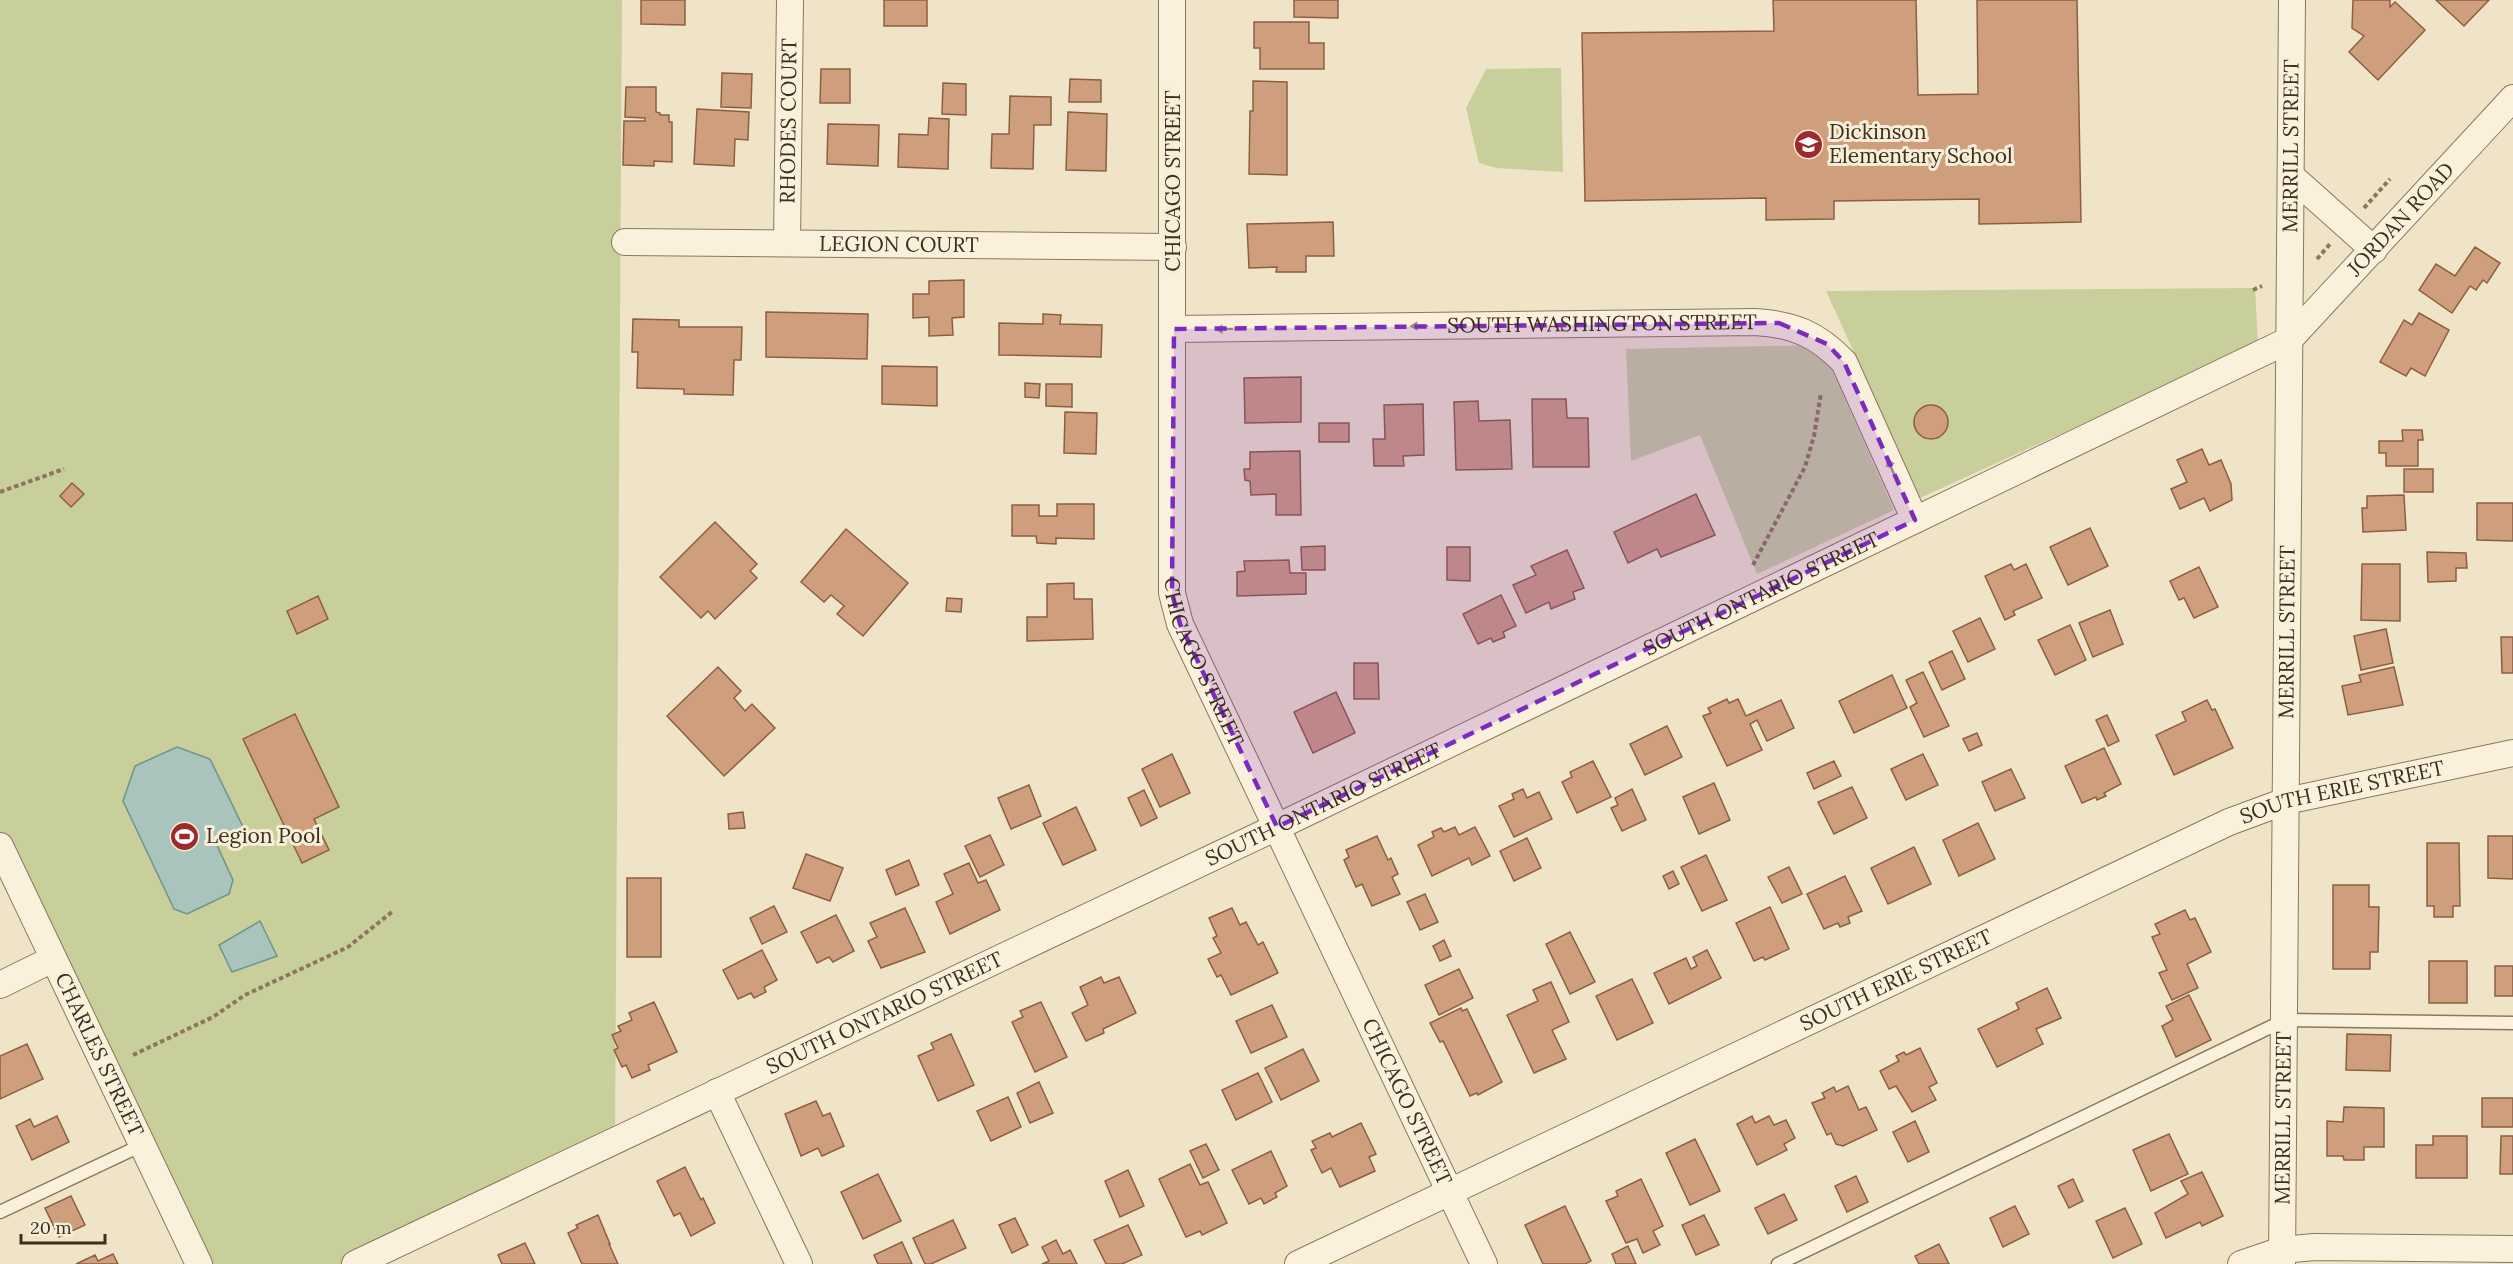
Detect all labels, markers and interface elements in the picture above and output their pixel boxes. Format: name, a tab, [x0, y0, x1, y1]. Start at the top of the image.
street label: RHODES COURT	[773, 38, 803, 204]
street label: MERRILL STREET	[2276, 59, 2305, 233]
street label: CHICAGO STREET	[1159, 90, 1186, 272]
place label: Dickinson Elementary School	[1829, 118, 2013, 169]
school or university icon: Dickinson Elementary School	[1792, 128, 1824, 160]
street label: JORDAN ROAD	[2340, 156, 2460, 282]
street label: LEGION COURT	[819, 230, 979, 258]
street label: SOUTH WASHINGTON STREET	[1447, 308, 1757, 339]
one-way arrow	[1409, 321, 1428, 331]
one-way arrow	[1215, 324, 1234, 333]
one-way arrow	[1886, 457, 1896, 475]
street label: SOUTH ONTARIO STREET	[1639, 525, 1884, 662]
street label: MERRILL STREET	[2272, 545, 2301, 719]
street label: CHICAGO STREET	[1159, 577, 1250, 750]
street label: SOUTH ONTARIO STREET	[1201, 736, 1446, 872]
street label: SOUTH ERIE STREET	[2236, 754, 2447, 830]
sports icon: Legion Pool	[169, 820, 201, 852]
place label: Legion Pool	[206, 822, 321, 849]
street label: SOUTH ERIE STREET	[1795, 922, 1996, 1037]
street label: SOUTH ONTARIO STREET	[762, 945, 1007, 1080]
street label: CHARLES STREET	[49, 968, 150, 1141]
street label: CHICAGO STREET	[1356, 1014, 1459, 1189]
street label: MERRILL STREET	[2268, 1031, 2297, 1205]
scale bar	[21, 1207, 105, 1245]
text: 20 m	[30, 1216, 72, 1239]

